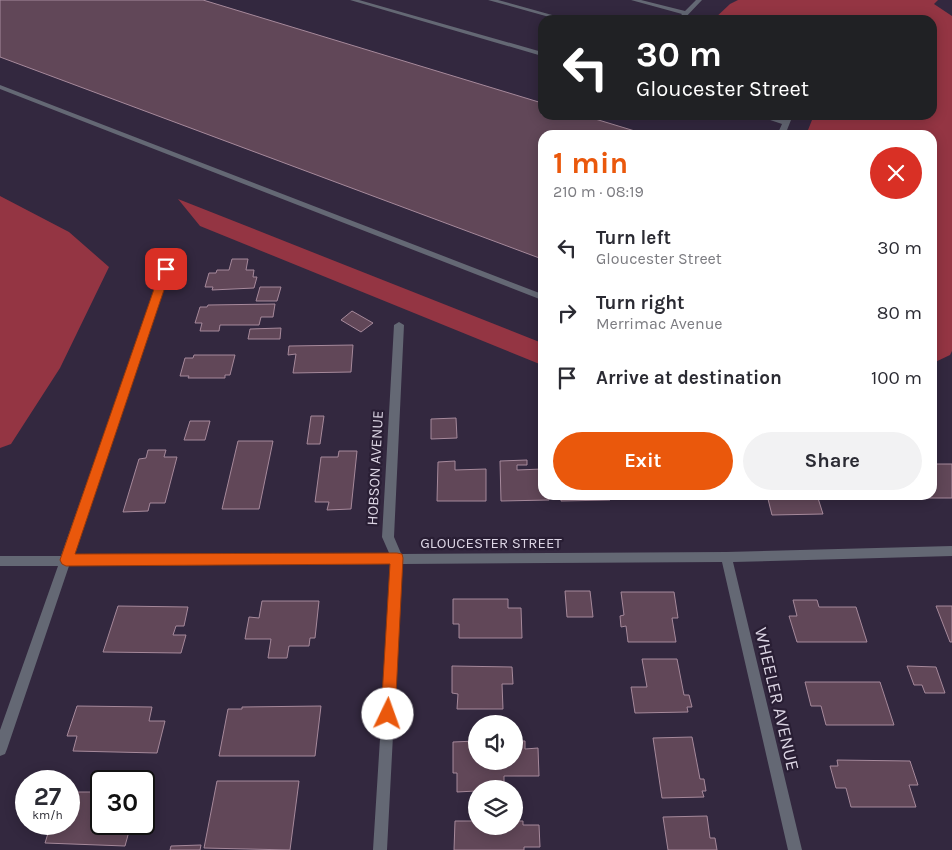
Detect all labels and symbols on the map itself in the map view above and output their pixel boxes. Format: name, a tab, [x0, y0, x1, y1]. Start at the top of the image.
pin	[145, 248, 187, 290]
street label: HOBSON AVENUE	[363, 410, 387, 526]
street label: GLOUCESTER STREET	[420, 534, 562, 552]
street label: WHEELER AVENUE	[750, 625, 804, 773]
position arrow	[361, 687, 413, 739]
speed limit sign: 30	[90, 770, 155, 835]

